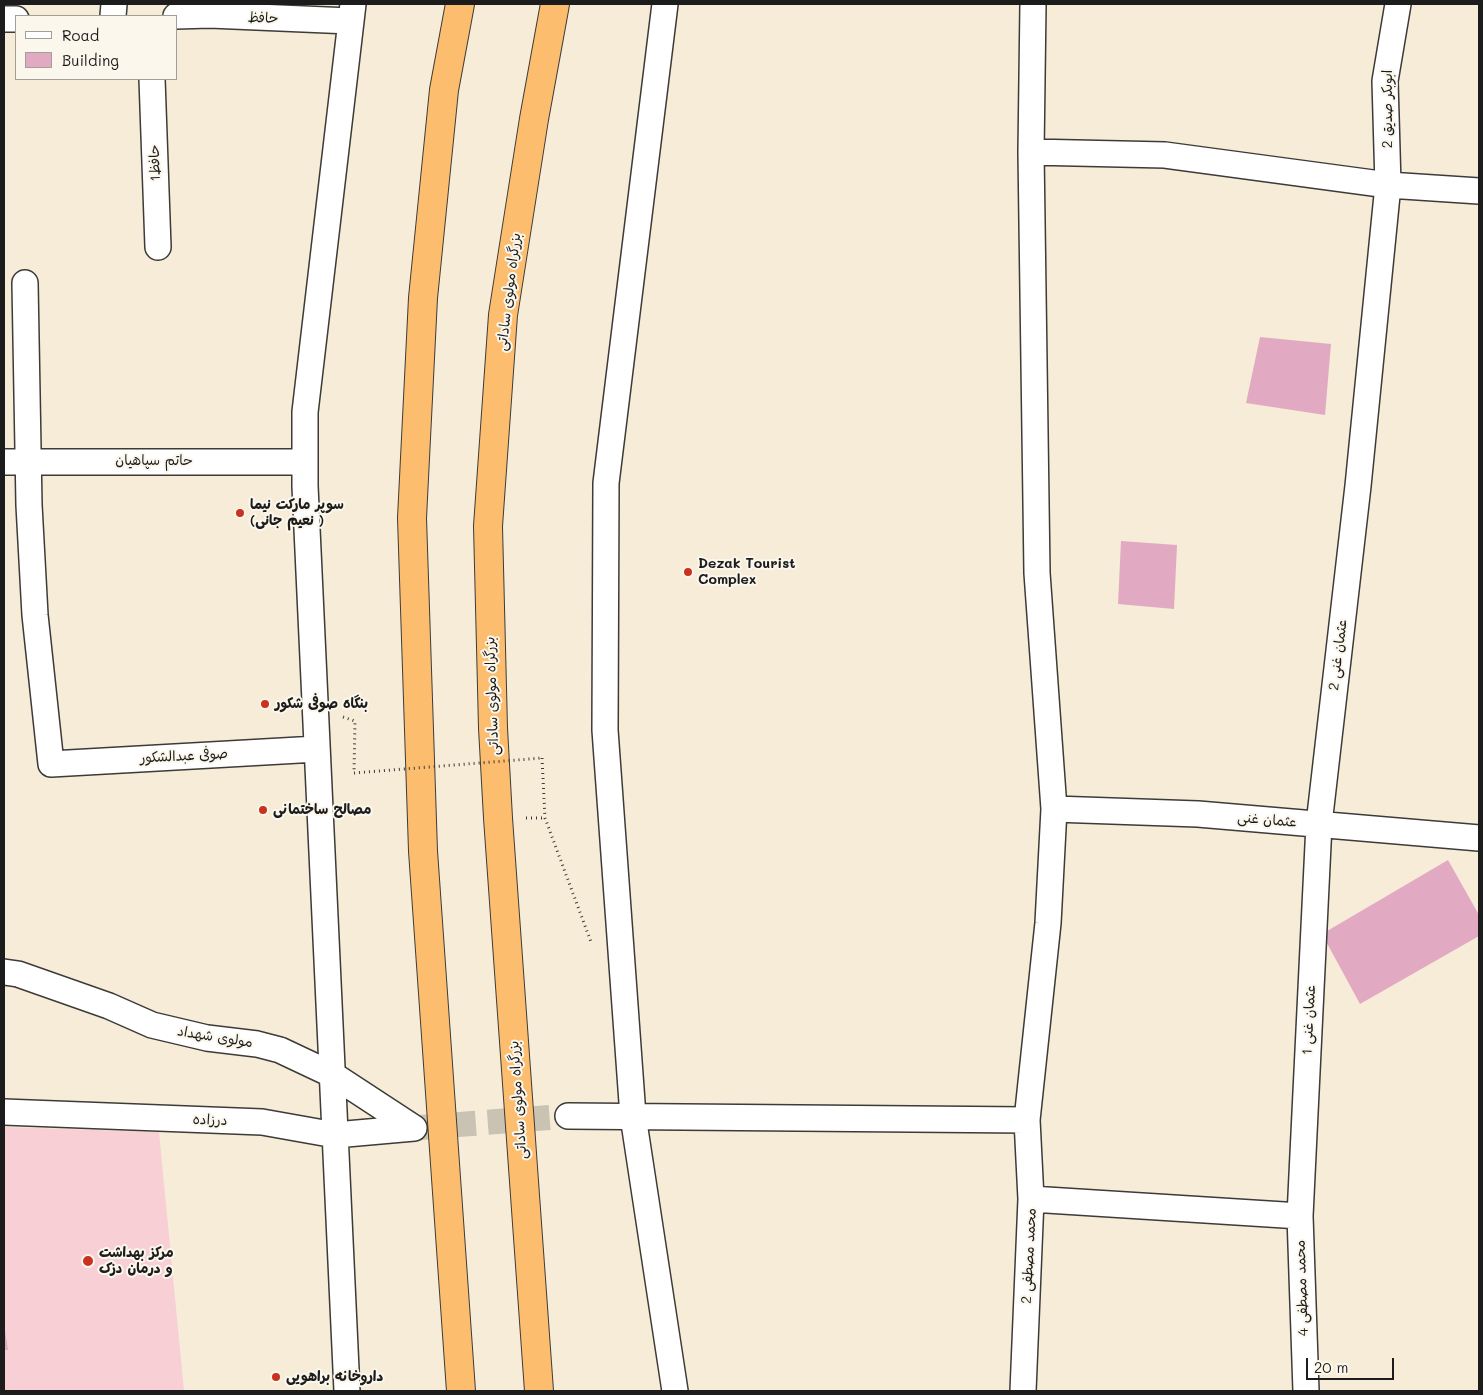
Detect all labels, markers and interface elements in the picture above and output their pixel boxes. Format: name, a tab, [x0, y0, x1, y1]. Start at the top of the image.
street label: حافظ	[247, 9, 279, 27]
legend	[15, 15, 178, 80]
text: Road	[62, 25, 99, 45]
text: Building	[62, 50, 119, 70]
street label: ابوبکر صدیق 2	[1380, 70, 1396, 148]
street label: حافظ1	[146, 144, 164, 182]
street label: بزرگراه مولوی ساداتی	[493, 232, 525, 352]
street label: حاتم سپاهیان	[115, 453, 193, 469]
place label: سوپر مارکت نیما (نعیم جانی )	[250, 497, 344, 530]
marker: سوپر مارکت نیما (نعیم جانی )	[234, 507, 246, 519]
place label: Dezak Tourist Complex	[698, 556, 796, 588]
marker: Dezak Tourist Complex	[682, 566, 694, 578]
street label: عثمان غنی 2	[1325, 618, 1351, 692]
street label: بزرگراه مولوی ساداتی	[482, 636, 502, 756]
place label: بنگاه صوفی شکور	[275, 696, 368, 712]
marker: بنگاه صوفی شکور	[259, 698, 271, 710]
street label: صوفی عبدالشکور	[139, 745, 229, 767]
place label: مصالح ساختمانی	[273, 802, 371, 818]
marker: مصالح ساختمانی	[257, 804, 269, 816]
street label: عثمان غنی	[1237, 809, 1297, 831]
street label: عثمان غنی 1	[1299, 985, 1319, 1055]
street label: مولوی شهداد	[176, 1023, 254, 1051]
street label: بزرگراه مولوی ساداتی	[505, 1040, 531, 1160]
street label: درزاده	[192, 1111, 228, 1129]
street label: محمد مصطفی 2	[1018, 1208, 1040, 1304]
street label: محمد مصطفی 4	[1292, 1240, 1312, 1336]
place label: مرکز بهداشت و درمان دزک	[99, 1245, 174, 1278]
marker: مرکز بهداشت و درمان دزک	[81, 1254, 95, 1268]
scale bar	[1308, 1348, 1396, 1380]
text: 20 m	[1314, 1357, 1348, 1377]
place label: داروخانه براهویی	[286, 1369, 383, 1385]
marker: داروخانه براهویی	[270, 1371, 282, 1383]

